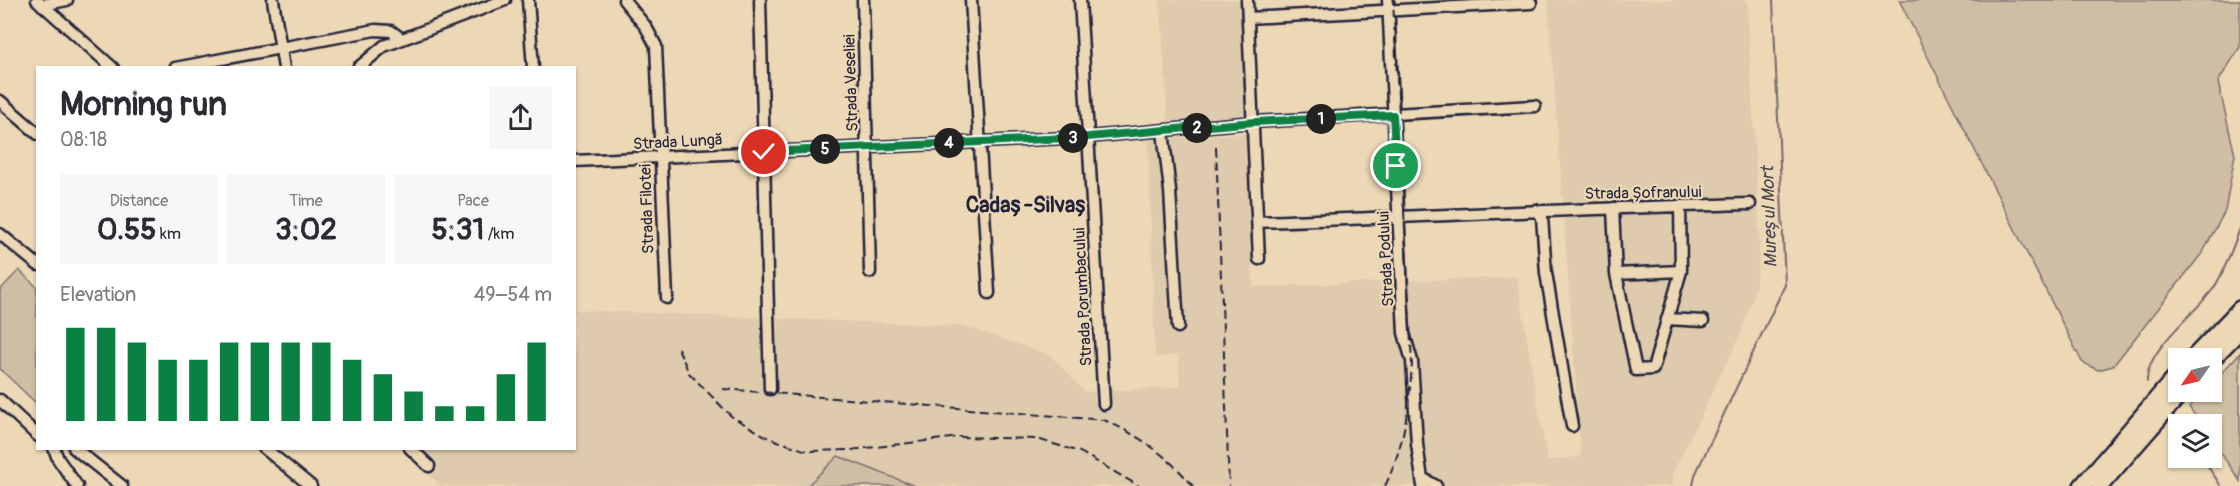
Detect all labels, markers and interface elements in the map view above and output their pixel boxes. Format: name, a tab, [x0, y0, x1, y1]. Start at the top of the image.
street label: Strada Veseliei	[839, 34, 863, 132]
text: Morning run	[60, 84, 227, 125]
button: share	[489, 86, 552, 149]
pin: 1	[1306, 104, 1336, 134]
text: 1	[1318, 109, 1324, 129]
pin: 2	[1182, 113, 1212, 143]
text: 2	[1193, 118, 1201, 138]
pin: 3	[1058, 123, 1088, 153]
pin	[738, 126, 789, 177]
text: 08:18	[60, 127, 107, 152]
pin: 4	[934, 128, 964, 158]
text: 3	[1069, 128, 1077, 148]
street label: Strada Lungă	[633, 130, 724, 154]
text: 4	[944, 133, 954, 153]
pin: 5	[810, 134, 840, 164]
icon: check	[747, 135, 780, 168]
text: 5	[821, 139, 829, 159]
pin	[1370, 140, 1421, 191]
icon: arrive	[1379, 149, 1412, 182]
street label: Strada Filotei	[635, 164, 659, 254]
water label: Mureșul Mort	[1756, 164, 1783, 268]
street label: Strada Șofranului	[1584, 182, 1702, 204]
text: Distance	[110, 191, 168, 211]
text: Time	[289, 191, 323, 211]
text: Pace	[457, 191, 489, 211]
district label: Cadaș-Silvaș	[966, 191, 1088, 219]
street label: Strada Podului	[1373, 210, 1398, 307]
text: 0.55	[97, 211, 157, 248]
text: 3:02	[275, 211, 337, 248]
text: 5:31	[432, 211, 484, 248]
text: km	[157, 224, 181, 244]
text: /km	[484, 224, 514, 244]
street label: Strada Porumbacului	[1069, 227, 1097, 367]
text: Elevation	[60, 282, 136, 307]
text: 49–54 m	[474, 282, 552, 307]
north arrow	[2168, 348, 2222, 402]
map controls	[2168, 348, 2222, 468]
button: layers	[2168, 414, 2222, 468]

